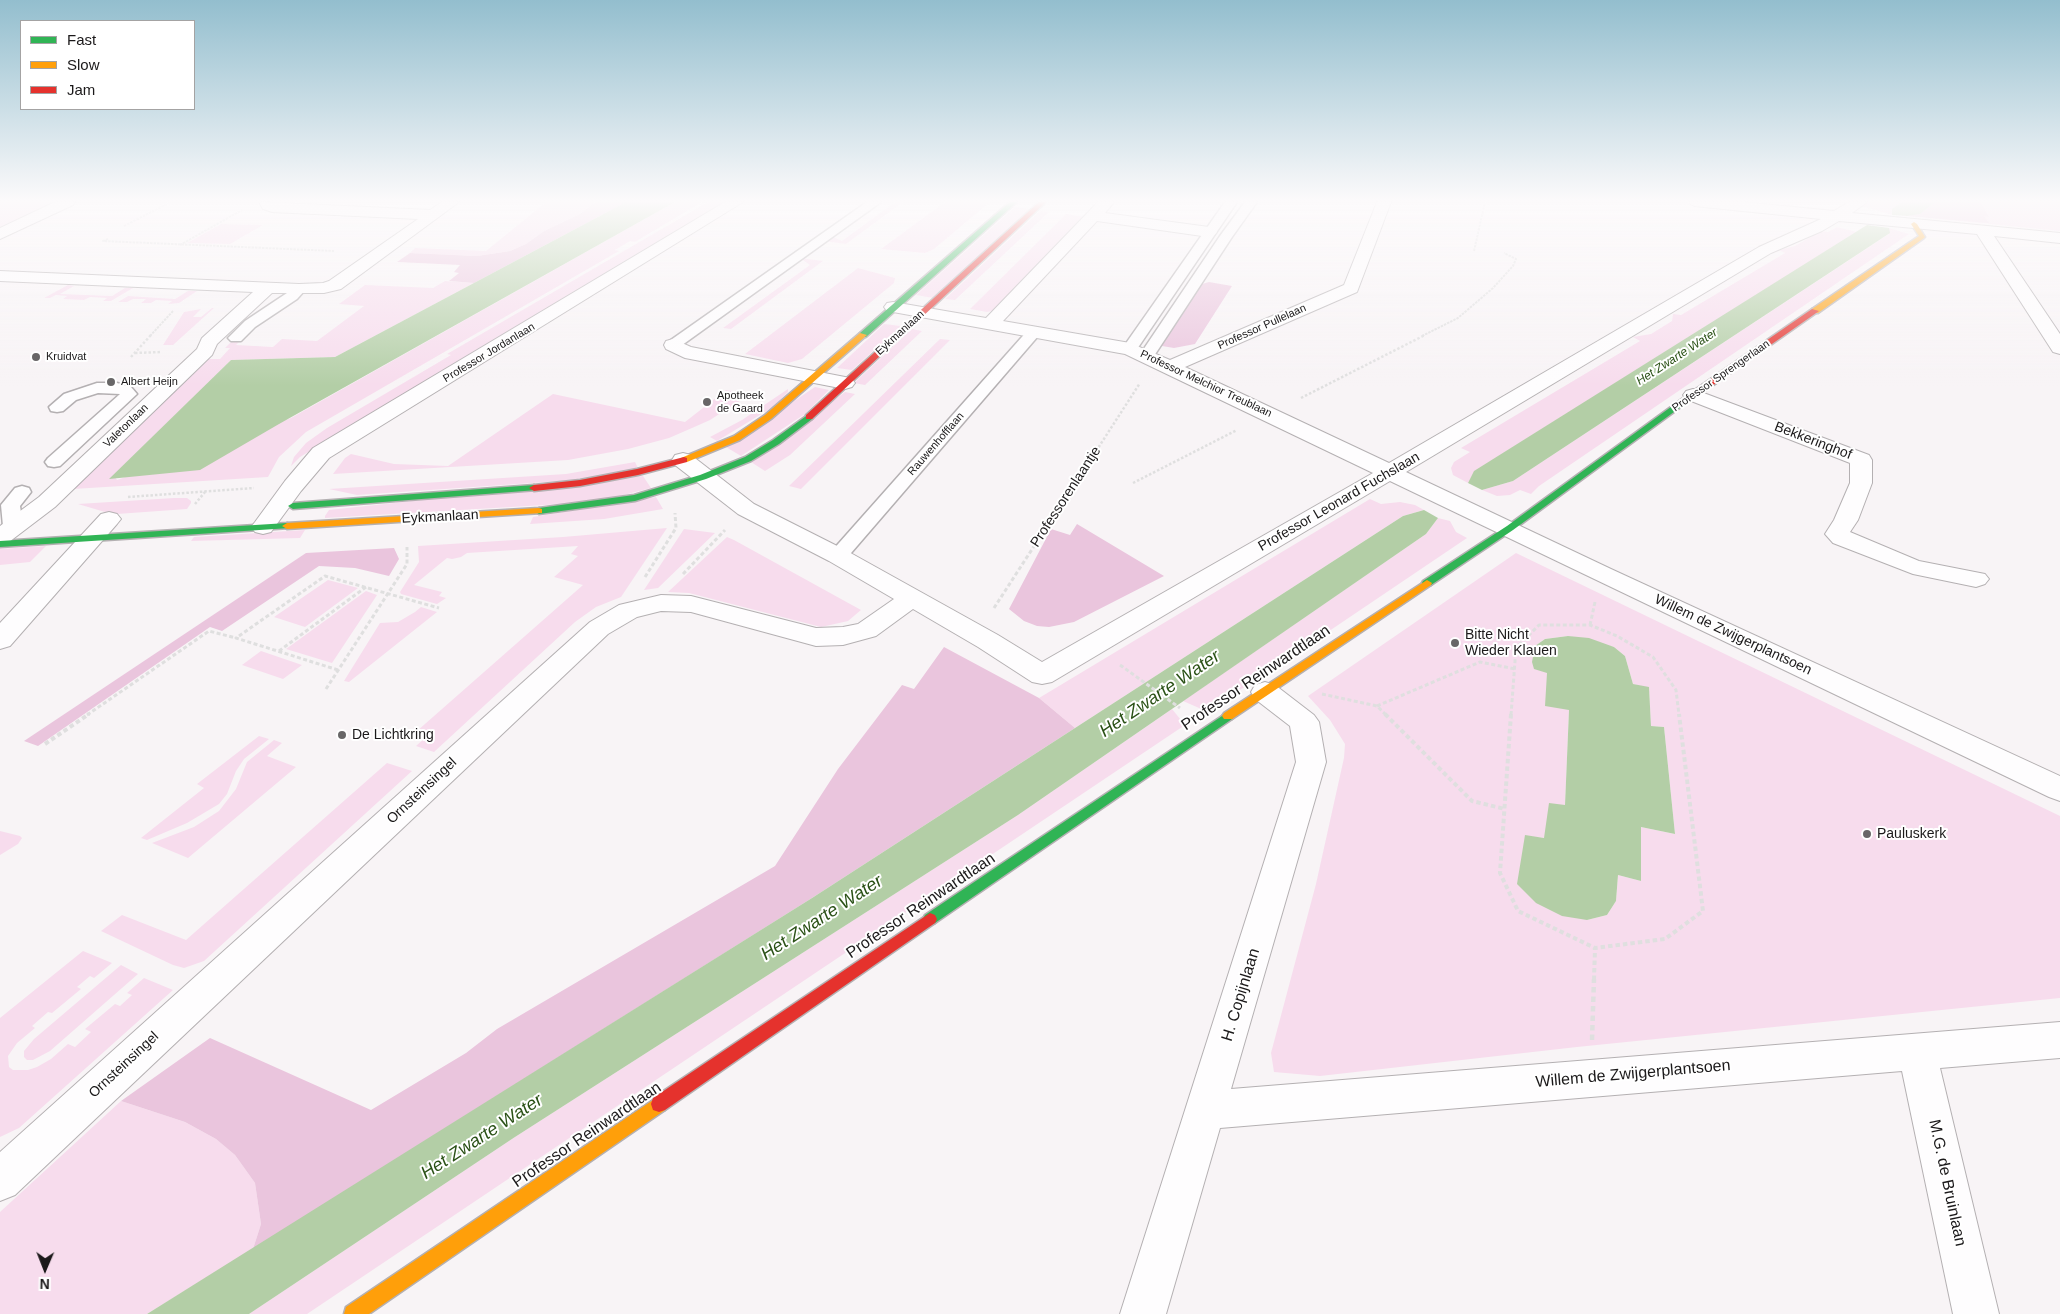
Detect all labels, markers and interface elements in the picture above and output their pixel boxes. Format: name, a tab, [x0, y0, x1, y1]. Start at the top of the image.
legend	[20, 20, 195, 110]
text: Fast	[67, 31, 96, 48]
text: Slow	[67, 56, 100, 73]
text: Jam	[67, 81, 95, 98]
street label: Professor Pullelaan	[1216, 302, 1308, 352]
street label: Eykmanlaan	[873, 308, 927, 358]
street label: Professor Jordanlaan	[441, 320, 537, 386]
water label: Het Zwarte Water	[1634, 325, 1720, 389]
street label: Professor Sprengerlaan	[1670, 337, 1772, 415]
street label: Professor Melchior Treublaan	[1138, 348, 1274, 420]
place label: Kruidvat	[46, 350, 86, 364]
marker: Kruidvat	[30, 351, 42, 363]
place label: Albert Heijn	[121, 375, 178, 389]
marker: Albert Heijn	[105, 376, 117, 388]
place label: Apotheek de Gaard	[717, 389, 763, 415]
marker: Apotheek de Gaard	[701, 396, 713, 408]
street label: Valetonlaan	[101, 401, 151, 451]
street label: Rauwenhofflaan	[905, 410, 967, 478]
street label: Bekkeringhof	[1772, 419, 1854, 463]
street label: Professorenlaantje	[1027, 443, 1105, 551]
street label: Professor Leonard Fuchslaan	[1255, 449, 1423, 555]
street label: Eykmanlaan	[401, 507, 479, 527]
street label: Willem de Zwijgerplantsoen	[1652, 591, 1814, 679]
street label: Professor Reinwardtlaan	[1178, 621, 1334, 735]
place label: Bitte Nicht Wieder Klauen	[1465, 627, 1557, 660]
marker: Bitte Nicht Wieder Klauen	[1449, 637, 1461, 649]
water label: Het Zwarte Water	[1096, 646, 1224, 742]
place label: De Lichtkring	[352, 727, 434, 743]
marker: De Lichtkring	[336, 729, 348, 741]
street label: Ornsteinsingel	[384, 754, 460, 828]
place label: Pauluskerk	[1877, 826, 1946, 842]
marker: Pauluskerk	[1861, 828, 1873, 840]
street label: Professor Reinwardtlaan	[843, 849, 999, 963]
water label: Het Zwarte Water	[757, 871, 887, 965]
street label: H. Copijnlaan	[1218, 946, 1264, 1044]
street label: Ornsteinsingel	[86, 1028, 162, 1102]
street label: Willem de Zwijgerplantsoen	[1535, 1056, 1731, 1092]
street label: Professor Reinwardtlaan	[509, 1078, 665, 1192]
water label: Het Zwarte Water	[417, 1090, 547, 1184]
street label: M.G. de Bruinlaan	[1924, 1118, 1970, 1248]
north arrow	[20, 1244, 70, 1294]
text: N	[40, 1276, 50, 1292]

